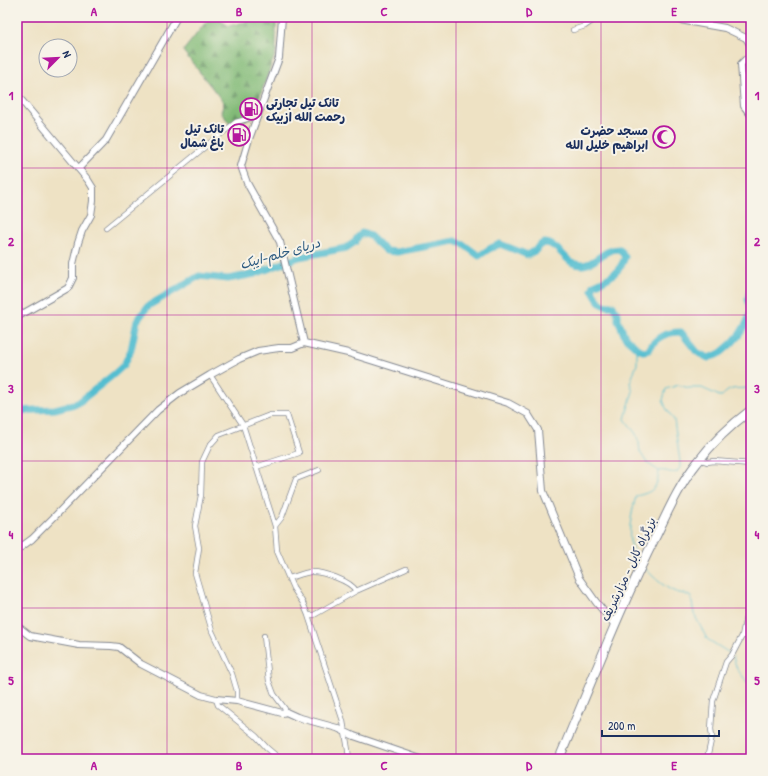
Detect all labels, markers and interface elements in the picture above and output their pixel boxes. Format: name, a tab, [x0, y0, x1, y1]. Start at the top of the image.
text: A	[91, 2, 98, 20]
text: B	[236, 2, 243, 20]
text: C	[380, 2, 388, 20]
text: D	[526, 2, 533, 20]
text: E	[671, 2, 677, 20]
north arrow	[38, 38, 78, 78]
text: N	[60, 48, 75, 60]
text: 1	[9, 86, 14, 104]
text: 1	[755, 86, 760, 104]
place label: تانک تیل تجارتی رحمت الله ازبیک	[266, 94, 345, 125]
fuel station icon: تانک تیل تجارتی رحمت الله ازبیک	[238, 96, 264, 122]
place label: تانک تیل باغ شمال	[180, 120, 225, 151]
fuel station icon: تانک تیل باغ شمال	[226, 122, 252, 148]
place label: مسجد حضرت ابراهیم خلیل الله	[566, 122, 648, 154]
mosque icon: مسجد حضرت ابراهیم خلیل الله	[651, 124, 677, 150]
text: 2	[8, 232, 15, 250]
text: 2	[754, 232, 761, 250]
water label: دریای خلم-ایبک	[238, 233, 323, 275]
text: 3	[8, 379, 14, 397]
text: 3	[754, 379, 760, 397]
street label: بزرگراه کابل - مزارشریف	[596, 514, 660, 624]
text: 4	[9, 525, 14, 543]
text: 4	[755, 525, 760, 543]
text: 5	[8, 671, 14, 689]
text: 5	[754, 671, 760, 689]
scale bar	[602, 712, 719, 738]
text: 200 m	[608, 717, 635, 734]
text: A	[91, 756, 98, 774]
text: B	[236, 756, 243, 774]
text: C	[380, 756, 388, 774]
text: D	[526, 756, 533, 774]
text: E	[671, 756, 677, 774]

